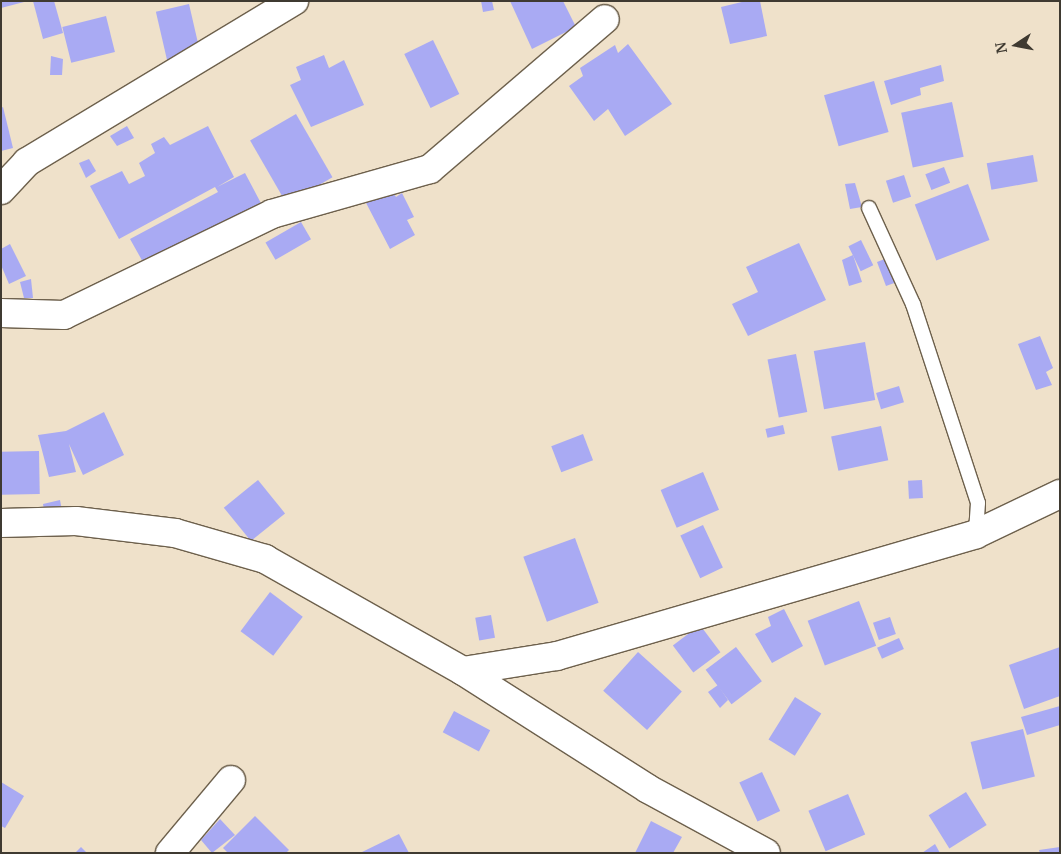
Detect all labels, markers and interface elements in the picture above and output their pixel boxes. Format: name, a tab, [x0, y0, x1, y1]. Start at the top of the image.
north arrow	[991, 20, 1041, 70]
text: N	[991, 41, 1011, 55]

